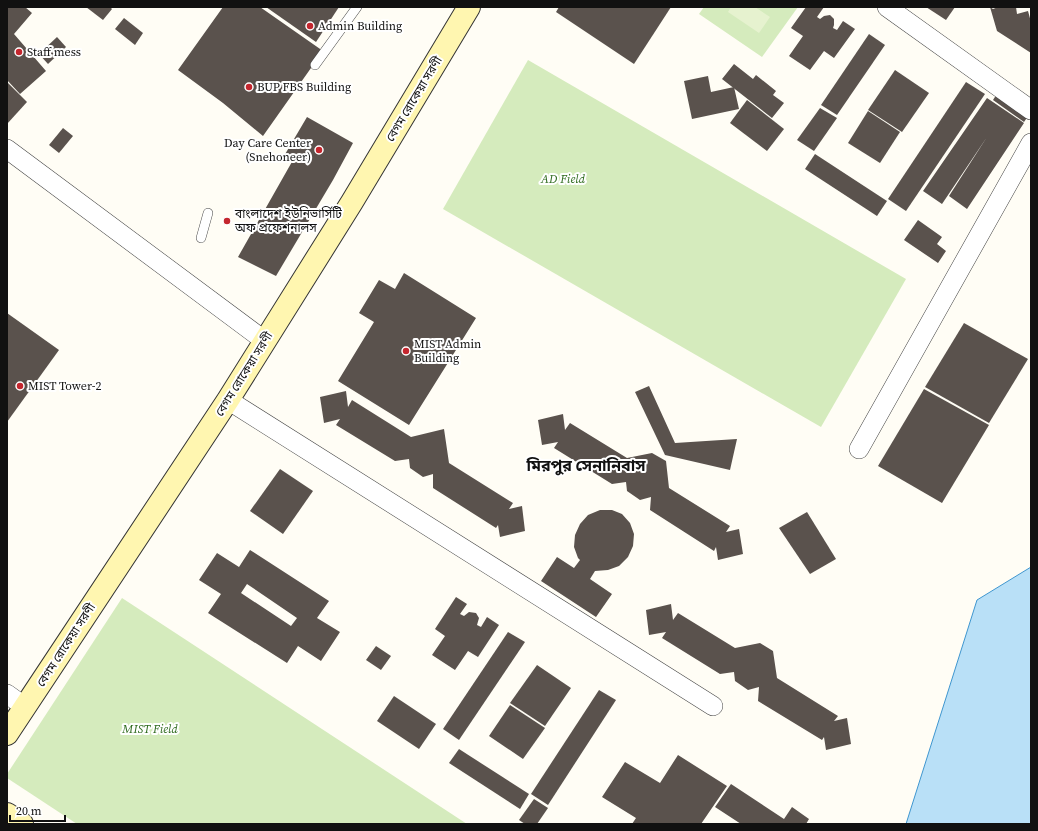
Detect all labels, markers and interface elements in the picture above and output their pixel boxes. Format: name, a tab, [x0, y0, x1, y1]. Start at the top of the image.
place label: Admin Building	[318, 18, 402, 34]
marker: Admin Building	[305, 21, 315, 31]
place label: Staff mess	[27, 44, 81, 60]
marker: Staff mess	[14, 47, 24, 57]
street label: বেগম রোকেয়া সরণী	[382, 53, 446, 145]
place label: BUP FBS Building	[257, 79, 351, 95]
marker: BUP FBS Building	[244, 82, 254, 92]
place label: Day Care Center (Snehoneer)	[224, 135, 311, 165]
marker: Day Care Center (Snehoneer)	[314, 145, 324, 155]
park label: AD Field	[540, 171, 586, 187]
place label: বাংলাদেশ ইউনিভার্সিটি অফ প্রফেশনালস	[234, 206, 342, 236]
marker: বাংলাদেশ ইউনিভার্সিটি অফ প্রফেশনালস	[222, 216, 232, 226]
street label: বেগম রোকেয়া সরণী	[212, 328, 277, 419]
place label: MIST Admin Building	[414, 336, 481, 366]
marker: MIST Admin Building	[401, 346, 411, 356]
place label: MIST Tower-2	[28, 378, 101, 394]
marker: MIST Tower-2	[15, 381, 25, 391]
district label: মিরপুর সেনানিবাস	[525, 454, 646, 476]
street label: বেগম রোকেয়া সরণী	[33, 599, 100, 690]
park label: MIST Field	[121, 721, 178, 737]
scale bar	[10, 797, 65, 823]
text: 20 m	[16, 803, 42, 819]

